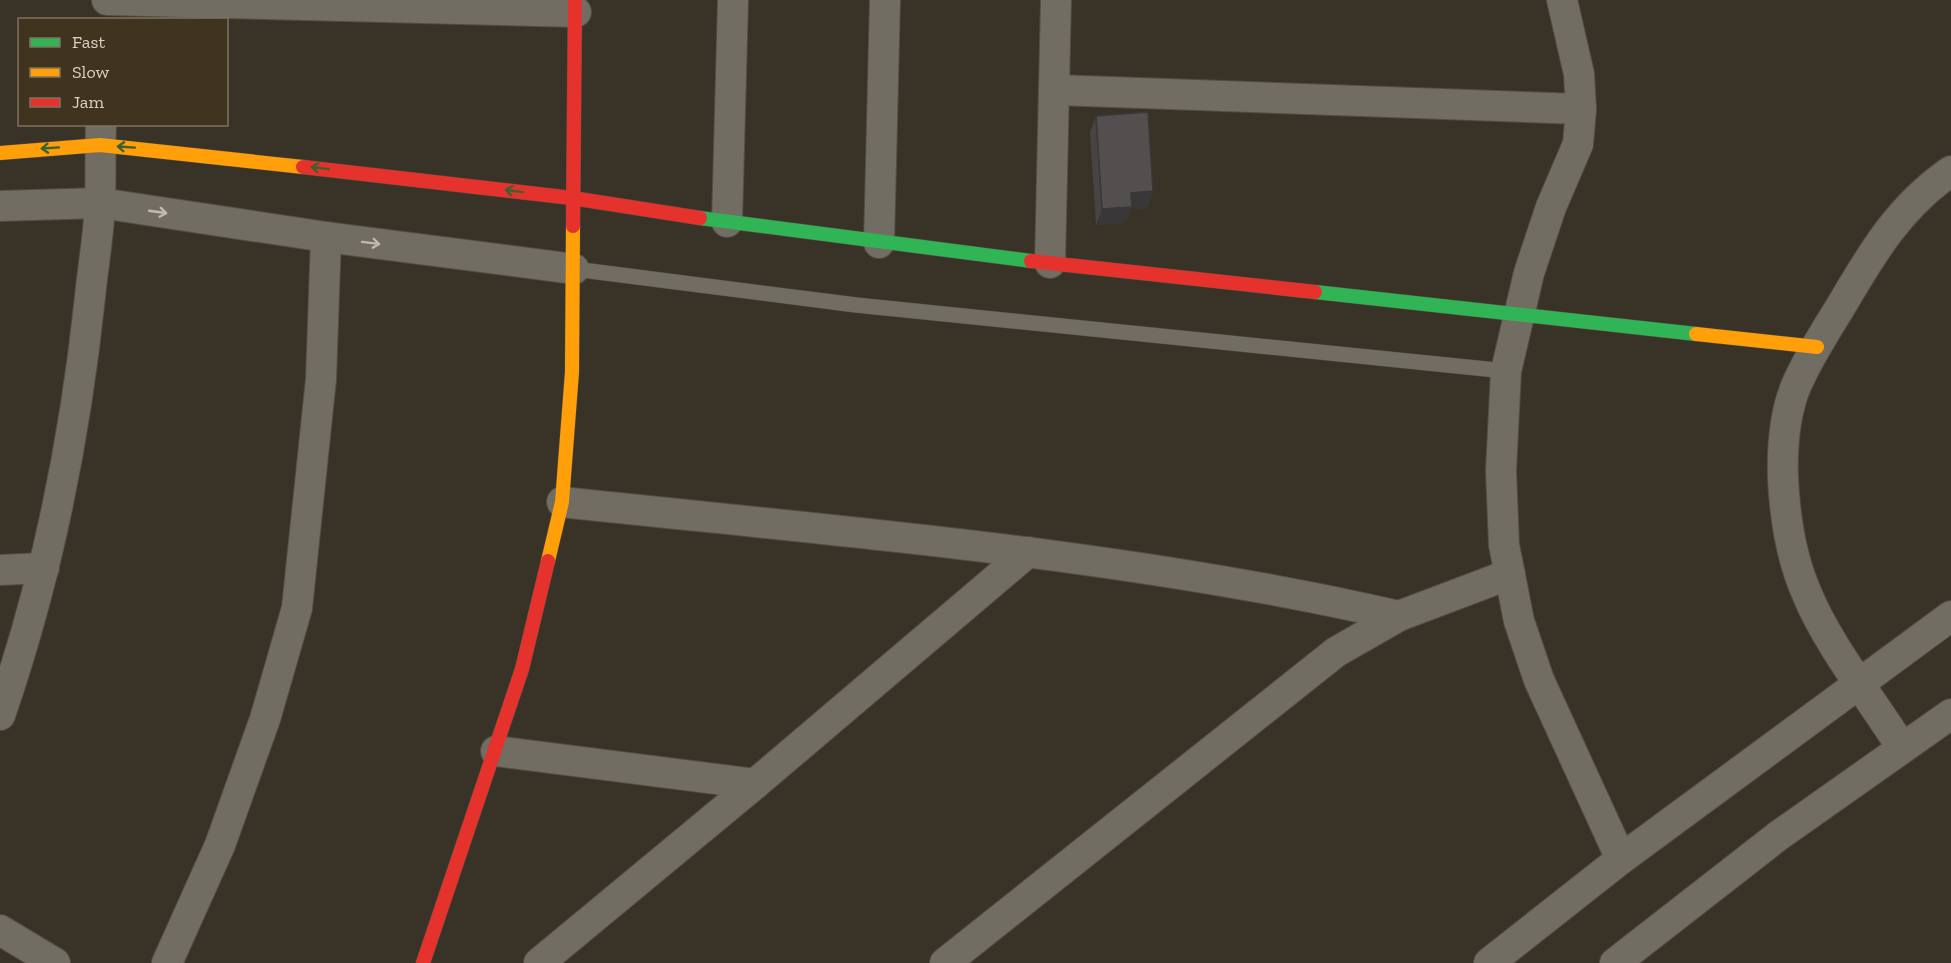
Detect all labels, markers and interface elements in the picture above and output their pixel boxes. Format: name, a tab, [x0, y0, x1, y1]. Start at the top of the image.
legend	[18, 18, 228, 126]
text: Fast	[72, 31, 105, 53]
text: Slow	[72, 61, 109, 83]
text: Jam	[72, 91, 104, 113]
one-way arrow	[117, 141, 137, 152]
one-way arrow	[40, 143, 60, 154]
one-way arrow	[311, 162, 330, 173]
one-way arrow	[504, 185, 524, 196]
one-way arrow	[147, 206, 167, 217]
one-way arrow	[361, 238, 381, 249]

